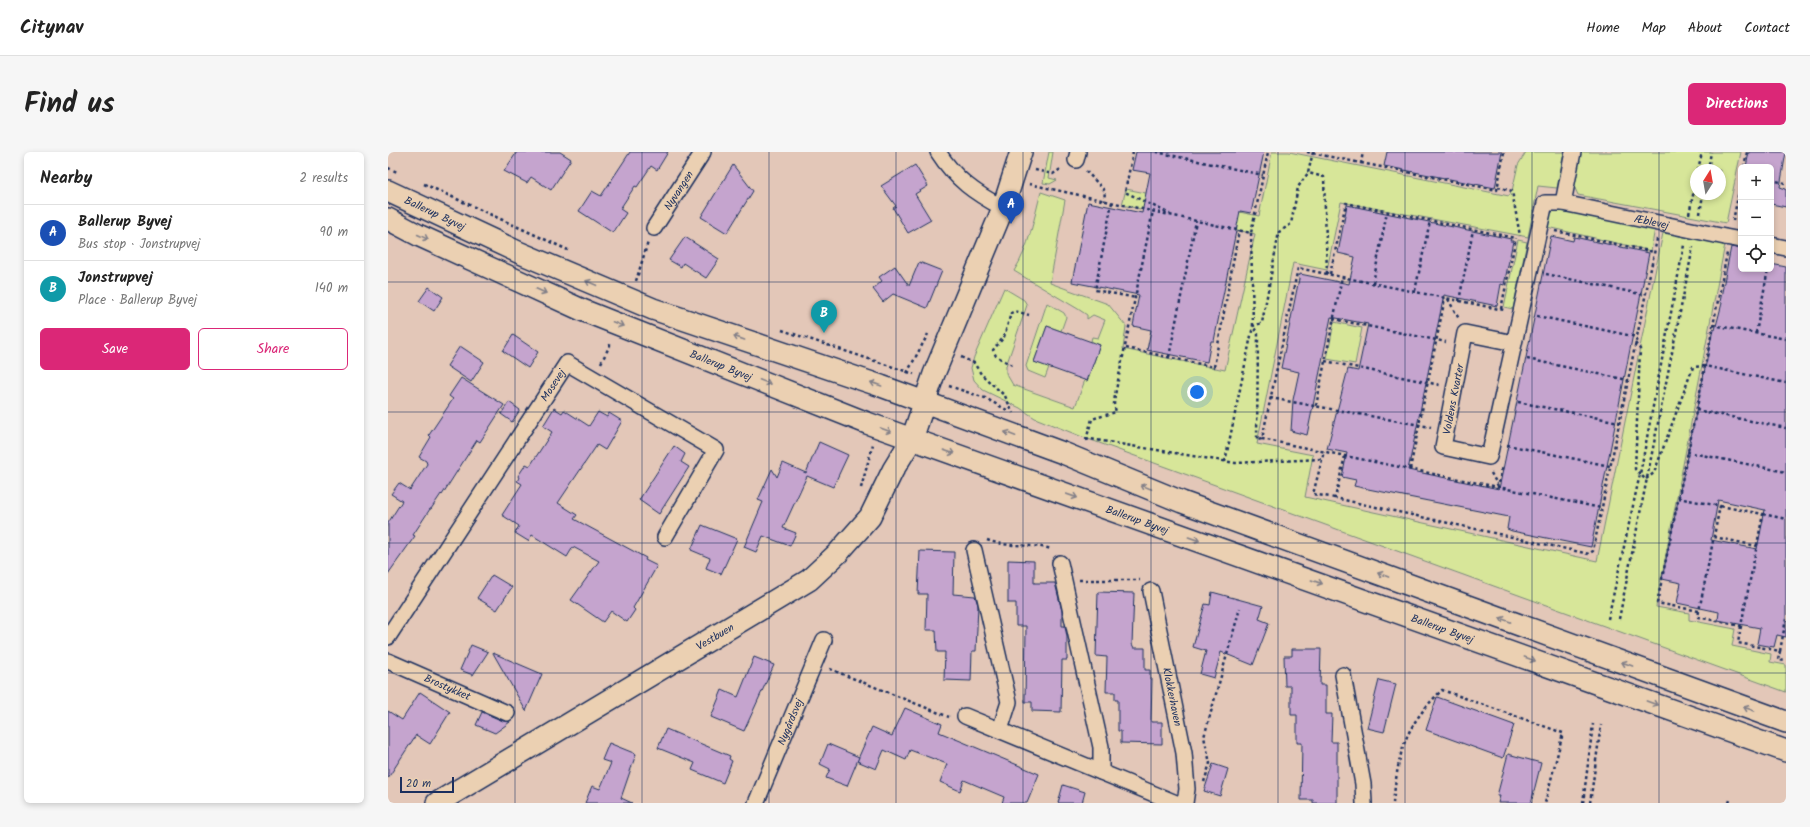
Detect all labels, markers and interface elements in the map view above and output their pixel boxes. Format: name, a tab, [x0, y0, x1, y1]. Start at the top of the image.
text: Citynav	[20, 13, 83, 43]
text: Home	[1586, 17, 1620, 39]
text: Map	[1642, 17, 1666, 39]
text: About	[1688, 17, 1722, 39]
text: Contact	[1744, 17, 1790, 39]
text: Find us	[24, 82, 115, 127]
button: Directions	[1688, 83, 1786, 125]
north arrow	[1690, 164, 1726, 200]
map controls	[1738, 164, 1774, 272]
button: +	[1738, 164, 1774, 200]
text: Nearby	[40, 165, 92, 192]
street label: Nyvangen	[660, 167, 699, 214]
text: 2 results	[300, 168, 348, 189]
pin: A	[998, 191, 1024, 224]
street label: Ballerup Byvej	[401, 192, 469, 237]
button: −	[1738, 200, 1774, 236]
text: Ballerup Byvej	[78, 210, 172, 234]
street label: Æblevej	[1633, 210, 1672, 235]
text: A	[49, 222, 57, 243]
text: 90 m	[320, 222, 348, 243]
text: Bus stop · Jonstrupvej	[78, 234, 200, 255]
one-way arrow	[416, 234, 428, 241]
button: locate	[1738, 236, 1774, 272]
text: Jonstrupvej	[78, 266, 153, 290]
text: B	[49, 278, 57, 299]
text: 140 m	[315, 278, 348, 299]
one-way arrow	[585, 279, 597, 286]
one-way arrow	[534, 288, 546, 295]
text: Place · Ballerup Byvej	[78, 290, 197, 311]
pin: B	[811, 300, 837, 333]
one-way arrow	[612, 321, 624, 328]
button: Save	[40, 328, 190, 370]
button: Share	[198, 328, 348, 370]
one-way arrow	[733, 334, 746, 341]
street label: Ballerup Byvej	[687, 346, 756, 387]
street label: Voldens Kvarter	[1438, 361, 1470, 436]
street label: Mosevej	[536, 365, 571, 405]
one-way arrow	[759, 379, 771, 387]
one-way arrow	[869, 380, 882, 387]
your location	[1187, 382, 1207, 402]
one-way arrow	[880, 427, 893, 434]
one-way arrow	[1004, 430, 1016, 438]
one-way arrow	[943, 449, 955, 457]
one-way arrow	[1140, 483, 1152, 491]
one-way arrow	[1065, 492, 1077, 500]
street label: Ballerup Byvej	[1103, 501, 1172, 540]
one-way arrow	[1188, 536, 1201, 543]
one-way arrow	[1377, 571, 1389, 579]
one-way arrow	[1310, 579, 1322, 587]
street label: Ballerup Byvej	[1408, 610, 1477, 649]
one-way arrow	[1499, 616, 1512, 623]
street label: Vestbuen	[693, 619, 738, 656]
one-way arrow	[1524, 655, 1536, 663]
one-way arrow	[1622, 660, 1634, 668]
street label: Klokkerhaven	[1157, 666, 1186, 728]
street label: Brostykket	[421, 670, 474, 706]
street label: Nygårdsvej	[773, 695, 809, 748]
one-way arrow	[1646, 699, 1658, 707]
one-way arrow	[1743, 705, 1756, 712]
scale bar	[400, 775, 454, 794]
text: 20 m	[406, 775, 431, 793]

